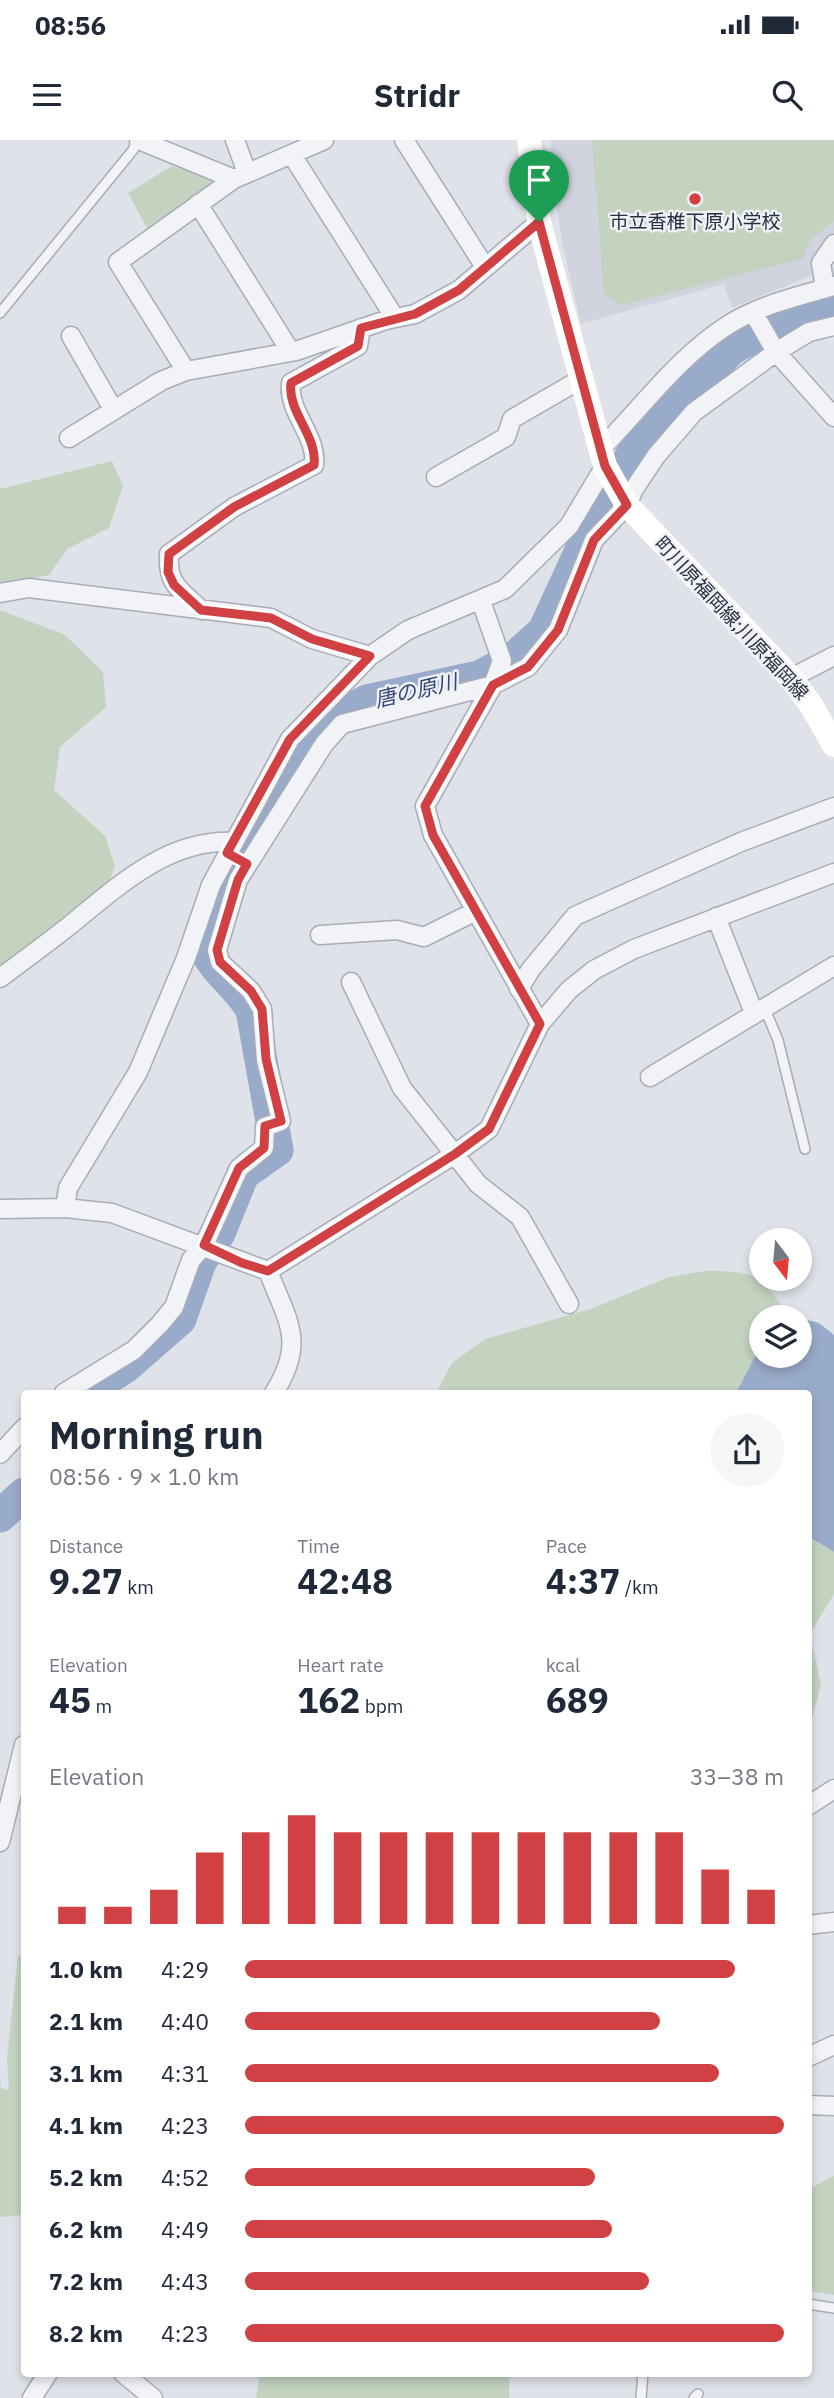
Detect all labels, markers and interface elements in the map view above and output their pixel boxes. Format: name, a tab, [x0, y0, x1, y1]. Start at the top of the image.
text: 08:56	[35, 8, 106, 42]
text: Stridr	[374, 74, 460, 116]
icon: menu	[28, 76, 66, 114]
icon: search	[768, 76, 806, 114]
pin	[509, 150, 569, 222]
icon: arrive	[520, 161, 558, 199]
marker: 市立香椎下原小学校	[687, 191, 703, 207]
place label: 市立香椎下原小学校	[609, 209, 781, 233]
street label: 町川原福岡線;川原福岡線	[650, 531, 814, 705]
water label: 唐の原川	[372, 666, 462, 713]
north arrow	[749, 1228, 812, 1292]
map controls	[749, 1228, 812, 1368]
button: layers	[749, 1305, 812, 1368]
text: Morning run	[49, 1410, 264, 1459]
button: share	[710, 1413, 784, 1487]
text: 08:56 · 9 × 1.0 km	[49, 1461, 239, 1491]
text: Distance	[49, 1534, 123, 1558]
text: Time	[297, 1534, 340, 1558]
text: Pace	[546, 1534, 587, 1558]
text: 9.27	[49, 1558, 123, 1604]
text: 42:48	[297, 1558, 393, 1604]
text: 4:37	[546, 1558, 620, 1604]
text: km	[123, 1575, 154, 1599]
text: /km	[620, 1575, 659, 1599]
text: Elevation	[49, 1653, 128, 1677]
text: Heart rate	[297, 1653, 384, 1677]
text: kcal	[546, 1653, 580, 1677]
text: 45	[49, 1677, 91, 1723]
text: 162	[297, 1677, 360, 1723]
text: 689	[546, 1677, 609, 1723]
text: m	[91, 1694, 112, 1718]
text: bpm	[360, 1694, 403, 1718]
text: Elevation	[49, 1761, 144, 1791]
text: 33–38 m	[690, 1761, 784, 1791]
text: 1.0 km	[49, 1954, 123, 1984]
text: 4:29	[161, 1954, 209, 1984]
text: 2.1 km	[49, 2006, 123, 2036]
text: 4:40	[161, 2006, 209, 2036]
text: 3.1 km	[49, 2058, 123, 2088]
text: 4:31	[161, 2058, 209, 2088]
text: 4.1 km	[49, 2110, 123, 2140]
text: 4:23	[161, 2110, 209, 2140]
text: 5.2 km	[49, 2162, 123, 2192]
text: 4:52	[161, 2162, 209, 2192]
text: 6.2 km	[49, 2214, 123, 2244]
text: 4:49	[161, 2214, 209, 2244]
text: 7.2 km	[49, 2266, 123, 2296]
text: 4:43	[161, 2266, 209, 2296]
text: 8.2 km	[49, 2318, 123, 2348]
text: 4:23	[161, 2318, 209, 2348]

